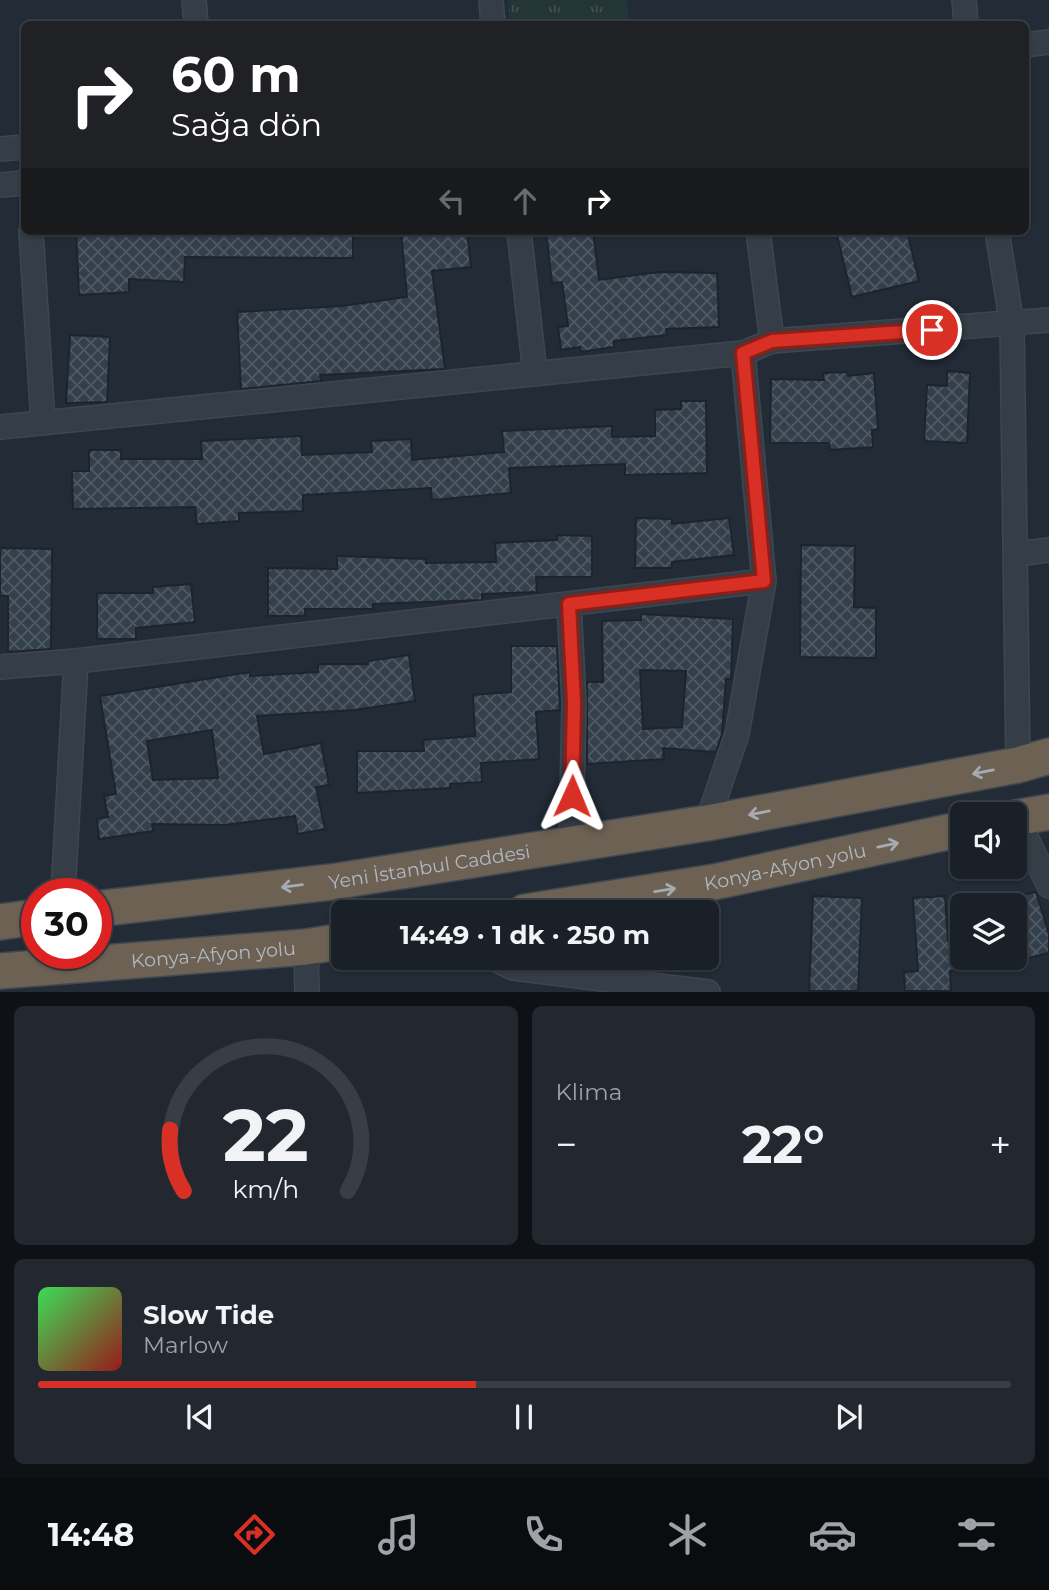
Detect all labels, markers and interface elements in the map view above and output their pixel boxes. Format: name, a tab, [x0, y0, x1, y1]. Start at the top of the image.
text: 60 m	[171, 45, 301, 104]
icon: right	[56, 49, 147, 140]
text: Sağa dön	[171, 105, 322, 144]
icon: left	[433, 182, 471, 220]
icon: ahead	[506, 182, 544, 220]
icon: right	[579, 182, 617, 220]
pin	[902, 300, 962, 360]
icon: arrive	[913, 311, 951, 349]
position arrow	[535, 759, 609, 833]
one-way arrow	[972, 766, 995, 779]
map controls	[950, 802, 1027, 970]
button: sound	[950, 802, 1027, 879]
one-way arrow	[748, 807, 771, 821]
one-way arrow	[876, 838, 899, 851]
street label: Konya-Afyon yolu	[702, 839, 868, 895]
street label: Yeni İstanbul Caddesi	[327, 840, 532, 894]
speed limit sign: 30	[21, 878, 112, 969]
one-way arrow	[281, 880, 304, 893]
one-way arrow	[653, 883, 676, 896]
button: layers	[950, 893, 1027, 970]
text: 14:49 · 1 dk · 250 m	[400, 919, 650, 951]
street label: Konya-Afyon yolu	[130, 937, 297, 973]
text: Klima	[556, 1078, 622, 1106]
text: 22	[223, 1092, 309, 1180]
text: 22°	[742, 1113, 825, 1176]
text: −	[556, 1121, 577, 1168]
text: +	[989, 1121, 1011, 1168]
text: km/h	[232, 1174, 299, 1204]
text: Slow Tide	[143, 1299, 274, 1331]
text: Marlow	[143, 1331, 228, 1359]
icon: previous	[181, 1398, 219, 1436]
icon: pause	[505, 1398, 543, 1436]
icon: next	[830, 1398, 868, 1436]
icon: directions	[230, 1510, 279, 1559]
icon: music	[374, 1510, 423, 1559]
icon: phone	[519, 1510, 568, 1559]
icon: climate	[663, 1510, 712, 1559]
icon: car	[808, 1510, 857, 1559]
icon: filters	[952, 1510, 1001, 1559]
text: 14:48	[48, 1515, 134, 1554]

